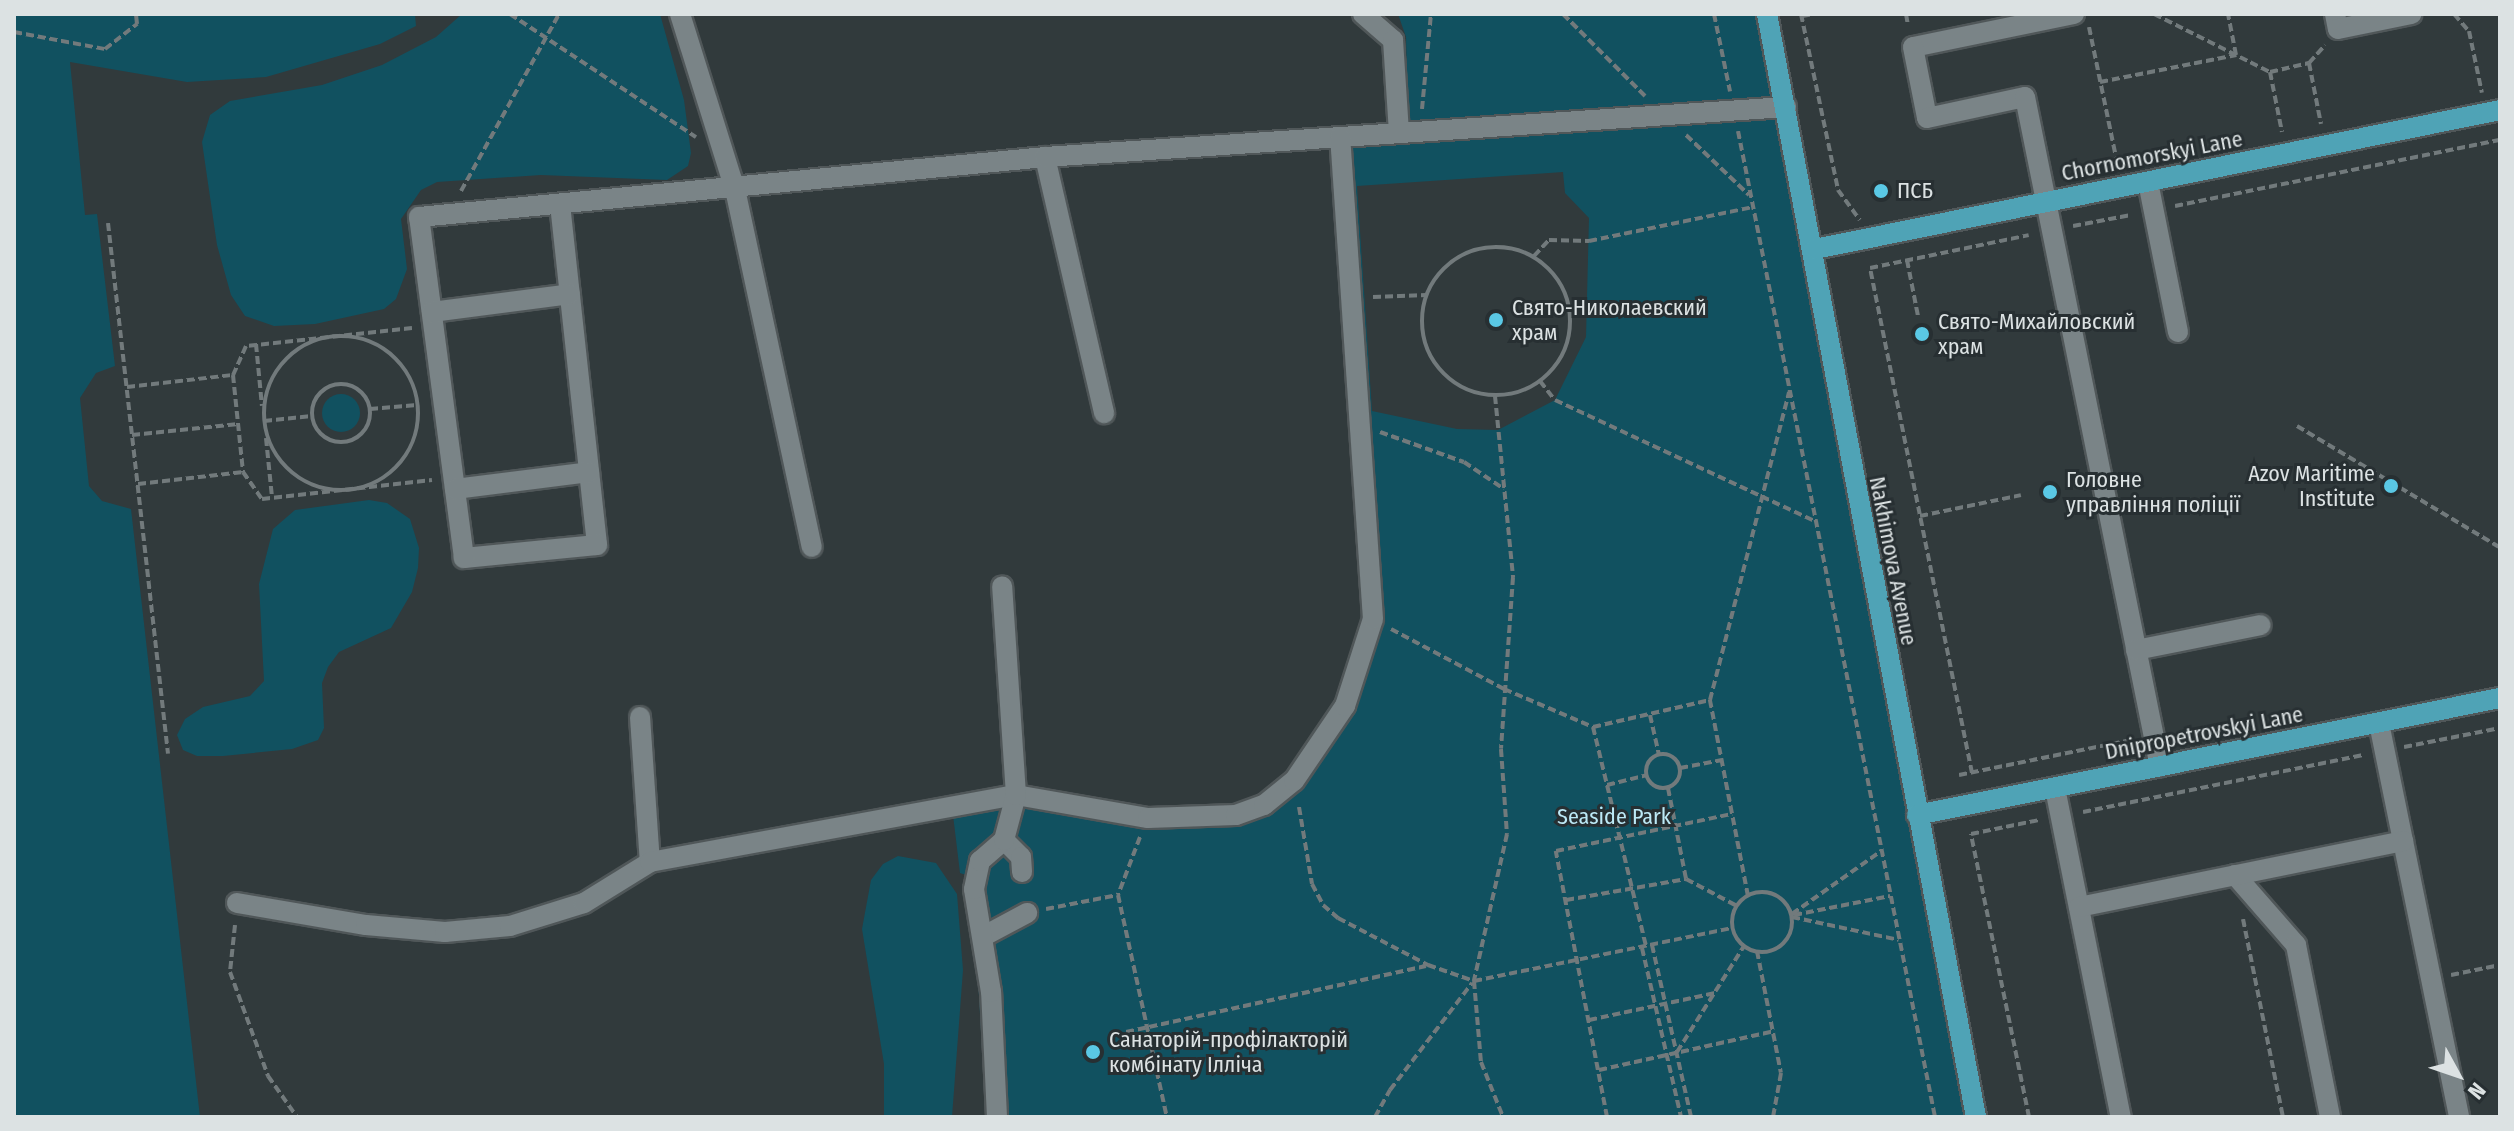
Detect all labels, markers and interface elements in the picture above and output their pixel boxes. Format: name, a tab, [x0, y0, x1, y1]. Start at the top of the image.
street label: Chornomorskyi Lane	[2059, 126, 2245, 186]
place label: ПСБ	[1897, 178, 1933, 204]
marker: ПСБ	[1872, 182, 1890, 200]
place label: Свято-Николаевский храм	[1512, 294, 1707, 346]
place label: Свято-Михайловский храм	[1938, 308, 2135, 360]
marker: Свято-Николаевский храм	[1487, 311, 1505, 329]
marker: Свято-Михайловский храм	[1913, 325, 1931, 343]
place label: Azov Maritime Institute	[2248, 460, 2375, 512]
place label: Головне управління поліції	[2066, 466, 2240, 518]
street label: Nakhimova Avenue	[1864, 474, 1922, 648]
marker: Azov Maritime Institute	[2382, 477, 2400, 495]
marker: Головне управління поліції	[2041, 483, 2059, 501]
street label: Dnipropetrovskyi Lane	[2103, 701, 2305, 765]
park label: Seaside Park	[1557, 804, 1671, 830]
place label: Санаторій-профілакторій комбінату Ілліча	[1109, 1026, 1348, 1078]
north arrow	[2418, 1035, 2498, 1115]
marker: Санаторій-профілакторій комбінату Ілліча	[1084, 1043, 1102, 1061]
text: N	[2462, 1077, 2491, 1104]

